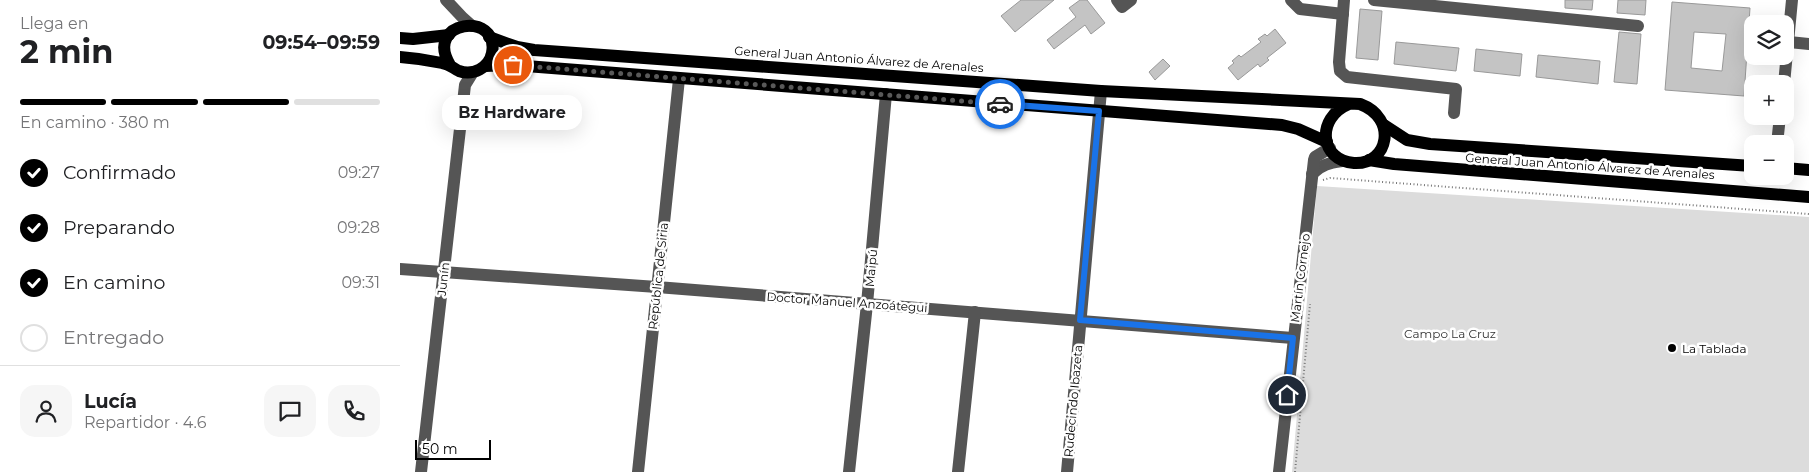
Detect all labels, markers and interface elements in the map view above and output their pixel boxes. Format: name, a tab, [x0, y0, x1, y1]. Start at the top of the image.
text: Llega en	[20, 14, 88, 33]
map controls	[1744, 15, 1794, 185]
button: layers	[1744, 15, 1794, 65]
text: 09:54–09:59	[262, 31, 380, 54]
text: 2 min	[20, 32, 113, 71]
street label: General Juan Antonio Álvarez de Arenales	[734, 43, 984, 75]
pin	[492, 44, 534, 86]
icon: bag	[499, 51, 527, 79]
button: +	[1744, 75, 1794, 125]
courier	[975, 79, 1025, 129]
icon: car	[986, 90, 1014, 118]
callout: Bz Hardware	[443, 95, 583, 130]
text: Bz Hardware	[458, 103, 566, 122]
text: En camino · 380 m	[20, 113, 170, 132]
button: −	[1744, 135, 1794, 185]
street label: General Juan Antonio Álvarez de Arenales	[1465, 150, 1715, 182]
icon: check	[20, 159, 48, 187]
text: Confirmado	[63, 161, 176, 184]
text: 09:27	[338, 163, 380, 182]
icon: check	[20, 214, 48, 242]
text: Preparando	[63, 216, 175, 239]
text: 09:28	[337, 218, 380, 237]
street label: República de Siria	[645, 222, 671, 330]
street label: Martín Cornejo	[1287, 233, 1313, 323]
street label: Maipú	[862, 248, 880, 288]
street label: Junín	[434, 262, 452, 297]
icon: check	[20, 269, 48, 297]
text: En camino	[63, 271, 165, 294]
text: 09:31	[341, 273, 380, 292]
street label: Doctor Manuel Anzoátegui	[766, 289, 928, 315]
text: Entregado	[63, 326, 164, 349]
park label: Campo La Cruz	[1404, 326, 1496, 341]
place label: La Tablada	[1682, 341, 1747, 356]
marker: La Tablada	[1666, 342, 1678, 354]
street label: Rudecindo Ibazeta	[1061, 344, 1085, 458]
pin	[1266, 374, 1308, 416]
icon: home	[1273, 381, 1301, 409]
button: person	[20, 385, 72, 437]
button: chat	[264, 385, 316, 437]
button: phone	[328, 385, 380, 437]
text: Lucía	[84, 390, 137, 413]
text: Repartidor · 4.6	[84, 413, 207, 432]
scale bar	[415, 437, 491, 460]
text: 50 m	[422, 440, 458, 458]

